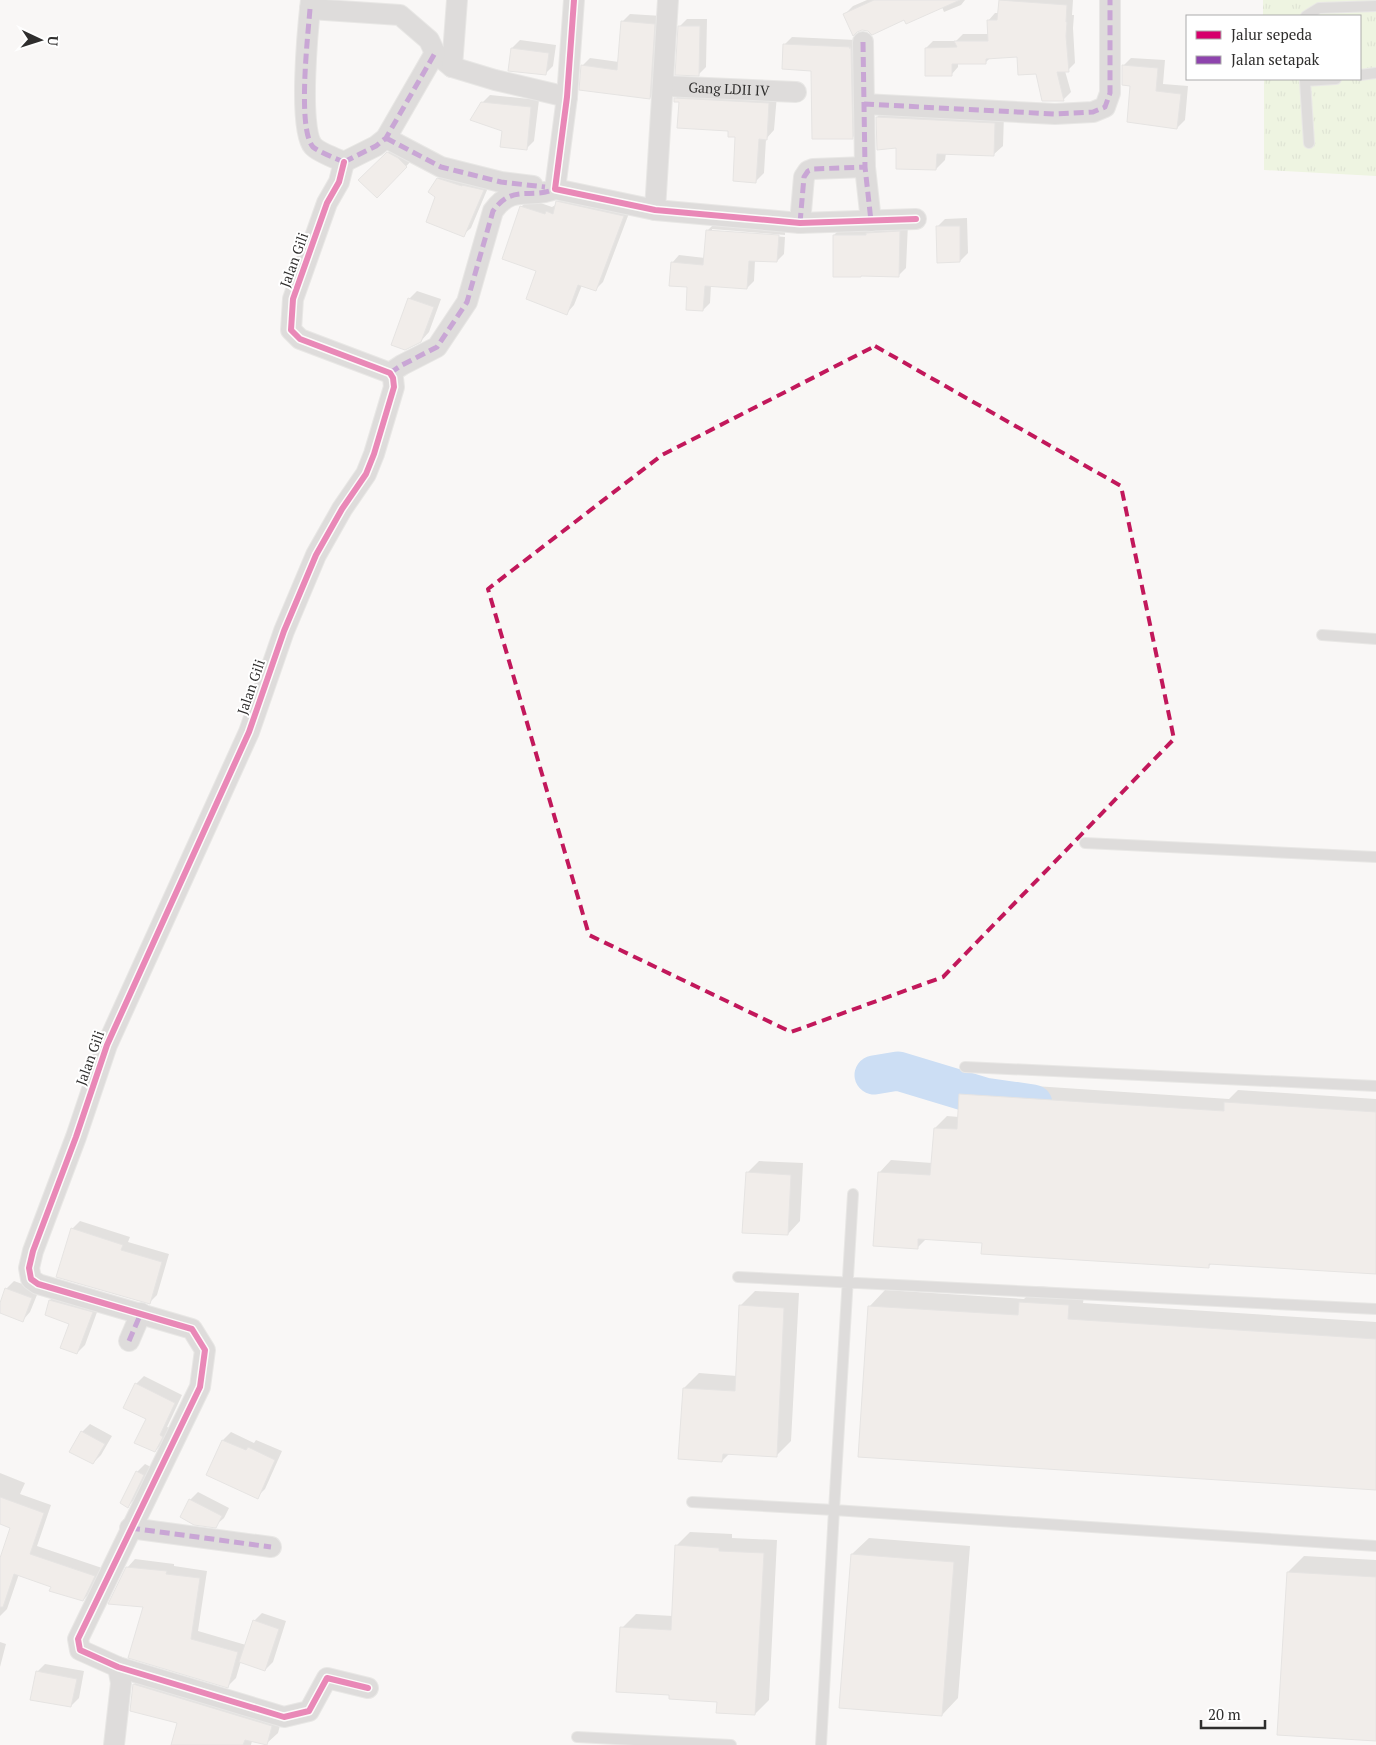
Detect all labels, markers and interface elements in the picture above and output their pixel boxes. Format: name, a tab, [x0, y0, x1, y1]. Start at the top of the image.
north arrow	[15, 15, 65, 65]
legend	[1186, 15, 1361, 80]
text: Jalur sepeda	[1231, 24, 1313, 44]
text: U	[44, 35, 63, 47]
text: Jalan setapak	[1231, 49, 1320, 69]
street label: Gang LDII IV	[688, 77, 770, 100]
street label: Jalan Gili	[275, 230, 312, 290]
street label: Jalan Gili	[232, 657, 269, 717]
street label: Jalan Gili	[71, 1028, 108, 1088]
scale bar	[1201, 1698, 1265, 1730]
text: 20 m	[1208, 1704, 1241, 1724]

